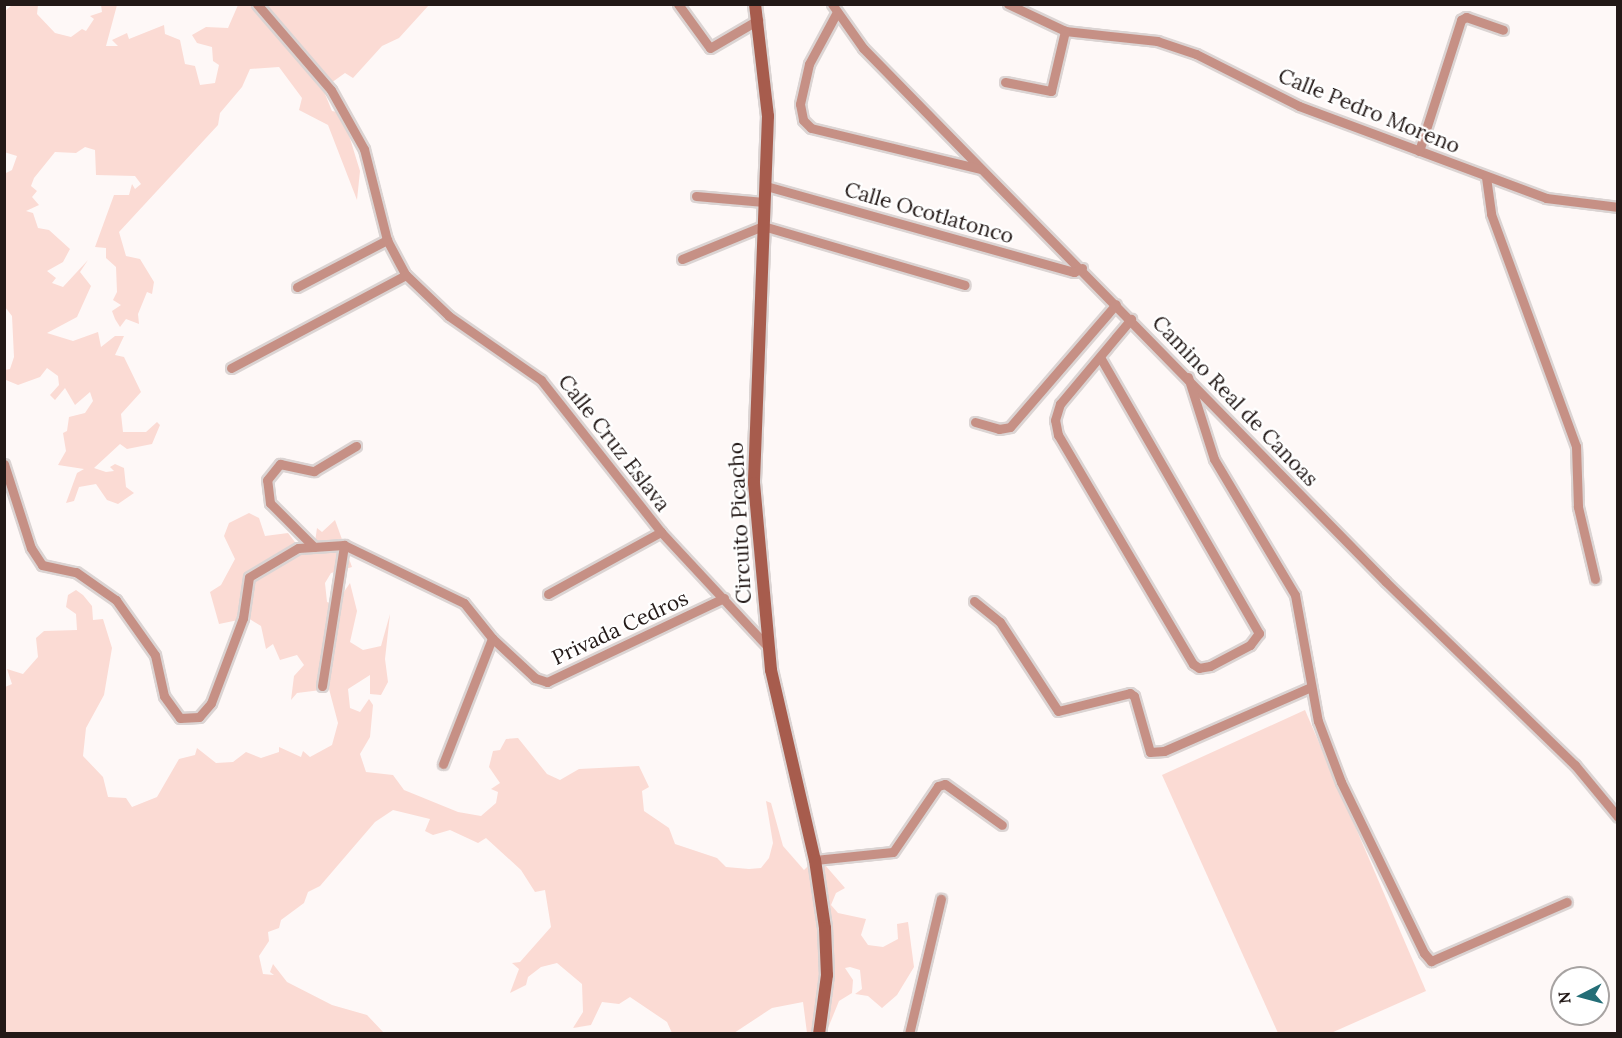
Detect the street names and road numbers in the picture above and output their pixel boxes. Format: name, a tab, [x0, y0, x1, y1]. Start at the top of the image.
street label: Calle Pedro Moreno	[1274, 63, 1464, 159]
street label: Calle Ocotlatonco	[842, 177, 1016, 249]
street label: Camino Real de Canoas	[1147, 310, 1323, 492]
street label: Calle Cruz Eslava	[553, 370, 675, 516]
street label: Circuito Picacho	[723, 441, 757, 605]
street label: Privada Cedros	[548, 585, 692, 671]

